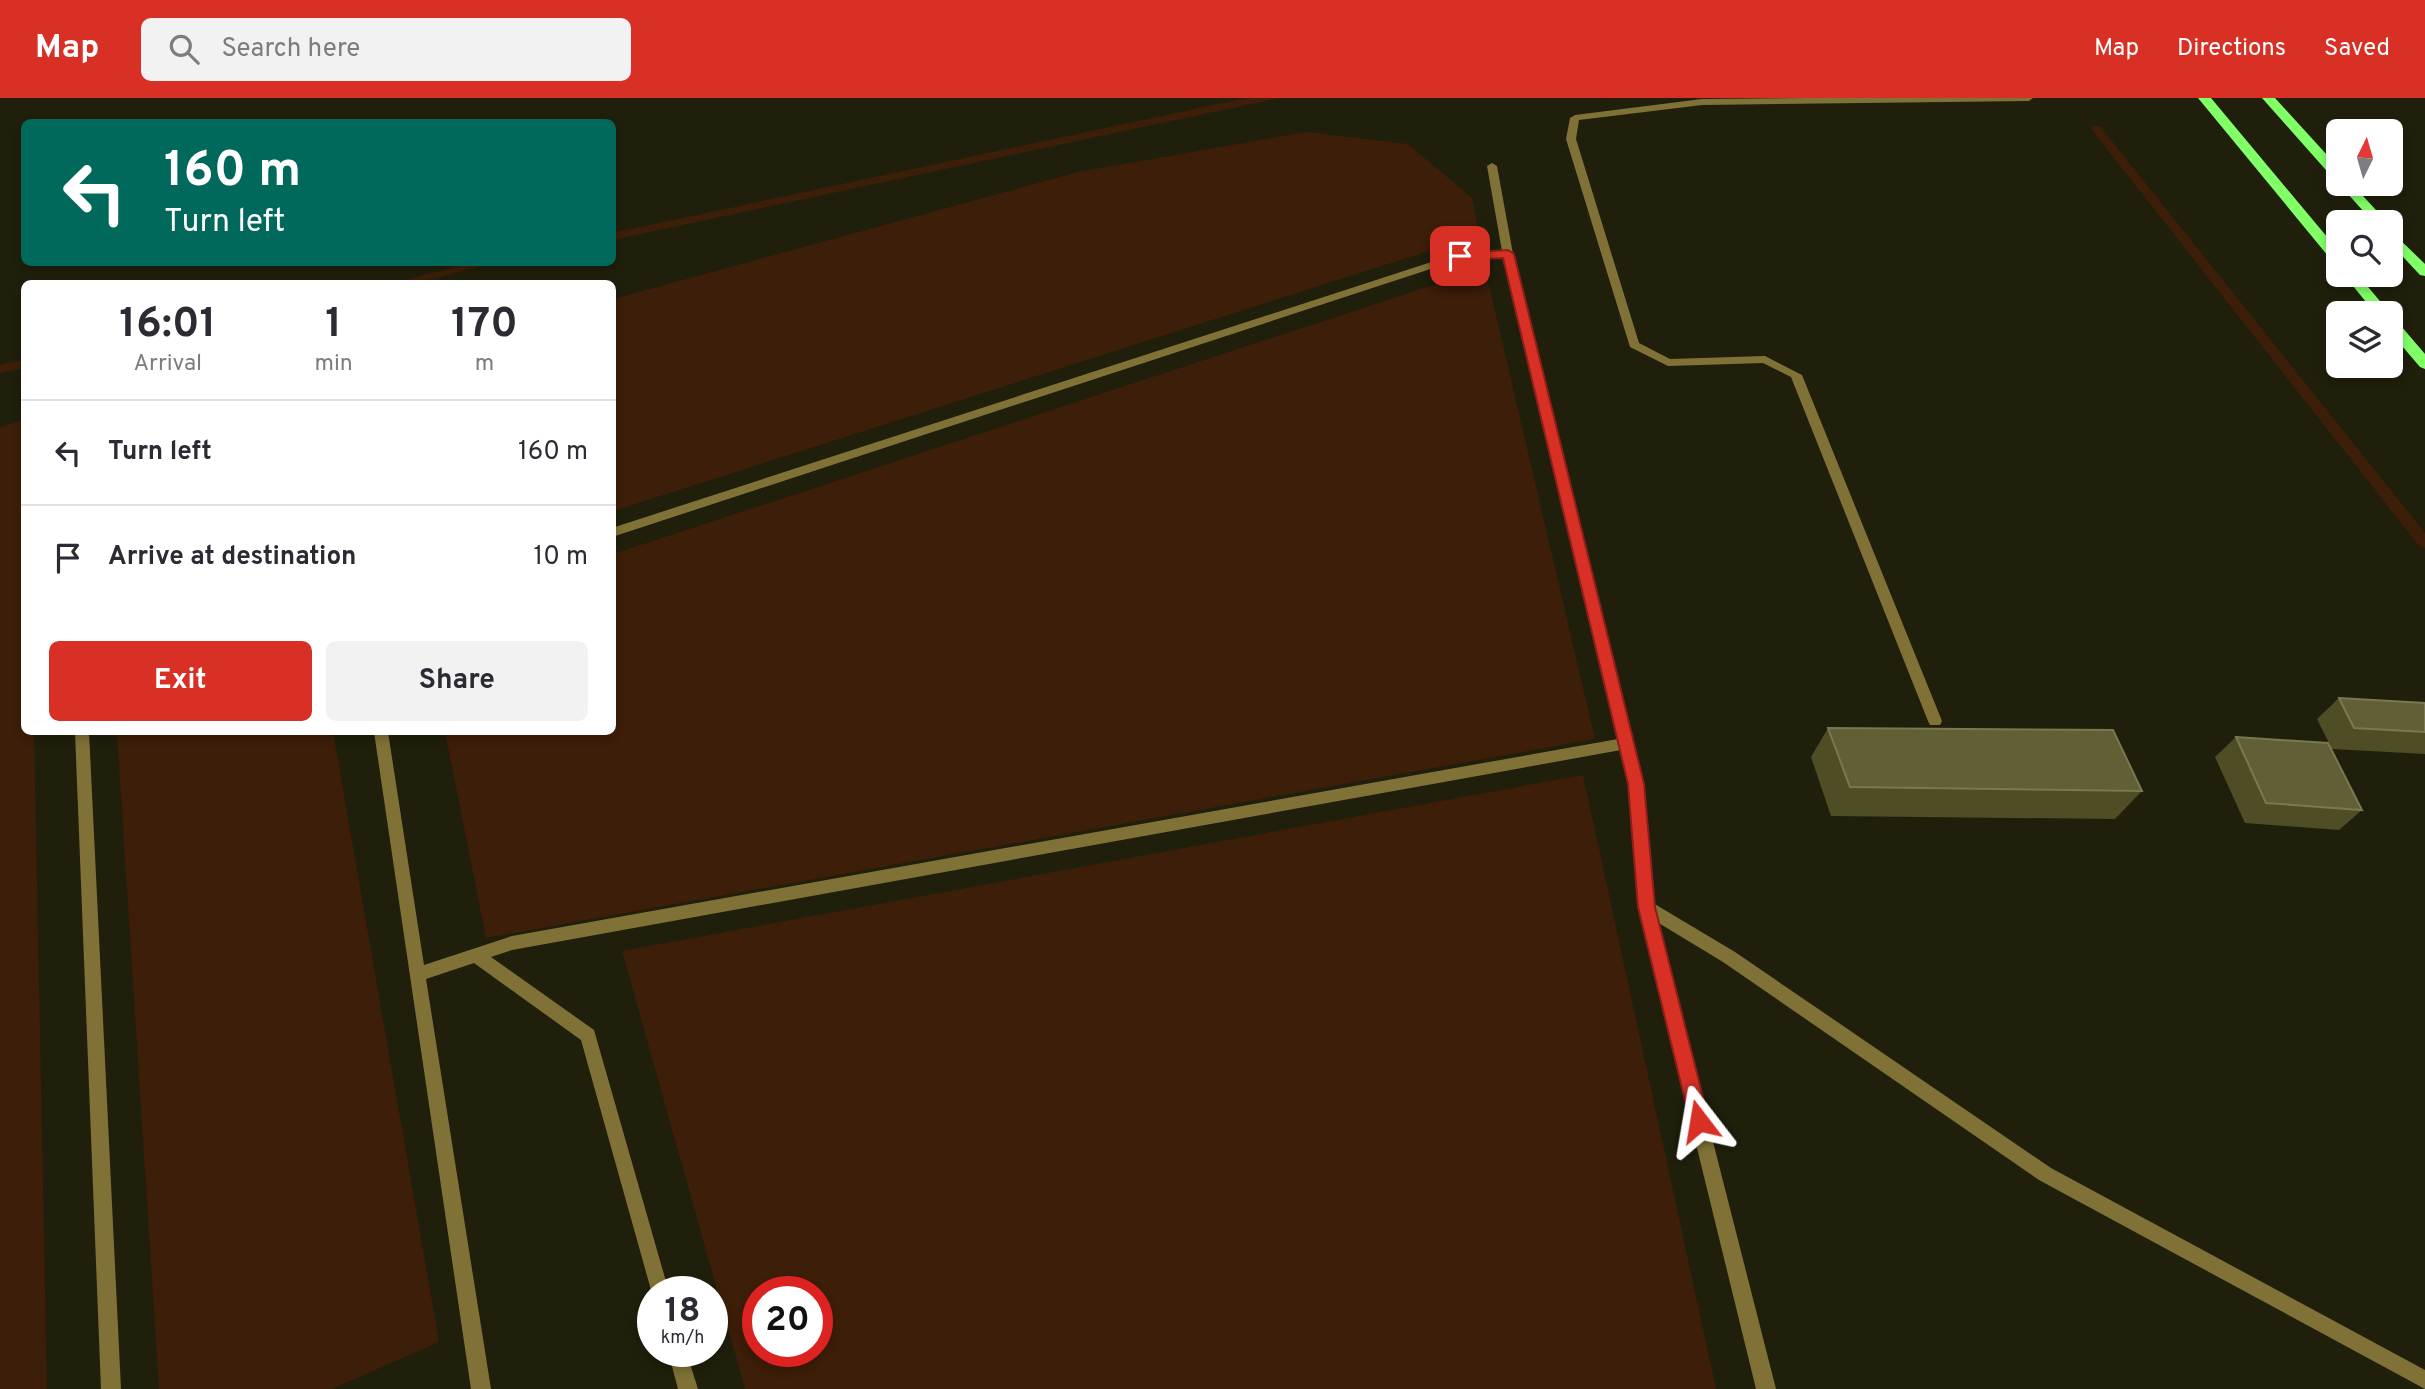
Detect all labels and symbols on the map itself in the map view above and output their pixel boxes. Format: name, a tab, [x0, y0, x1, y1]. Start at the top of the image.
north arrow	[2326, 119, 2403, 196]
pin	[1430, 226, 1490, 286]
position arrow	[1662, 1084, 1736, 1158]
speed limit sign: 20	[742, 1276, 833, 1367]

